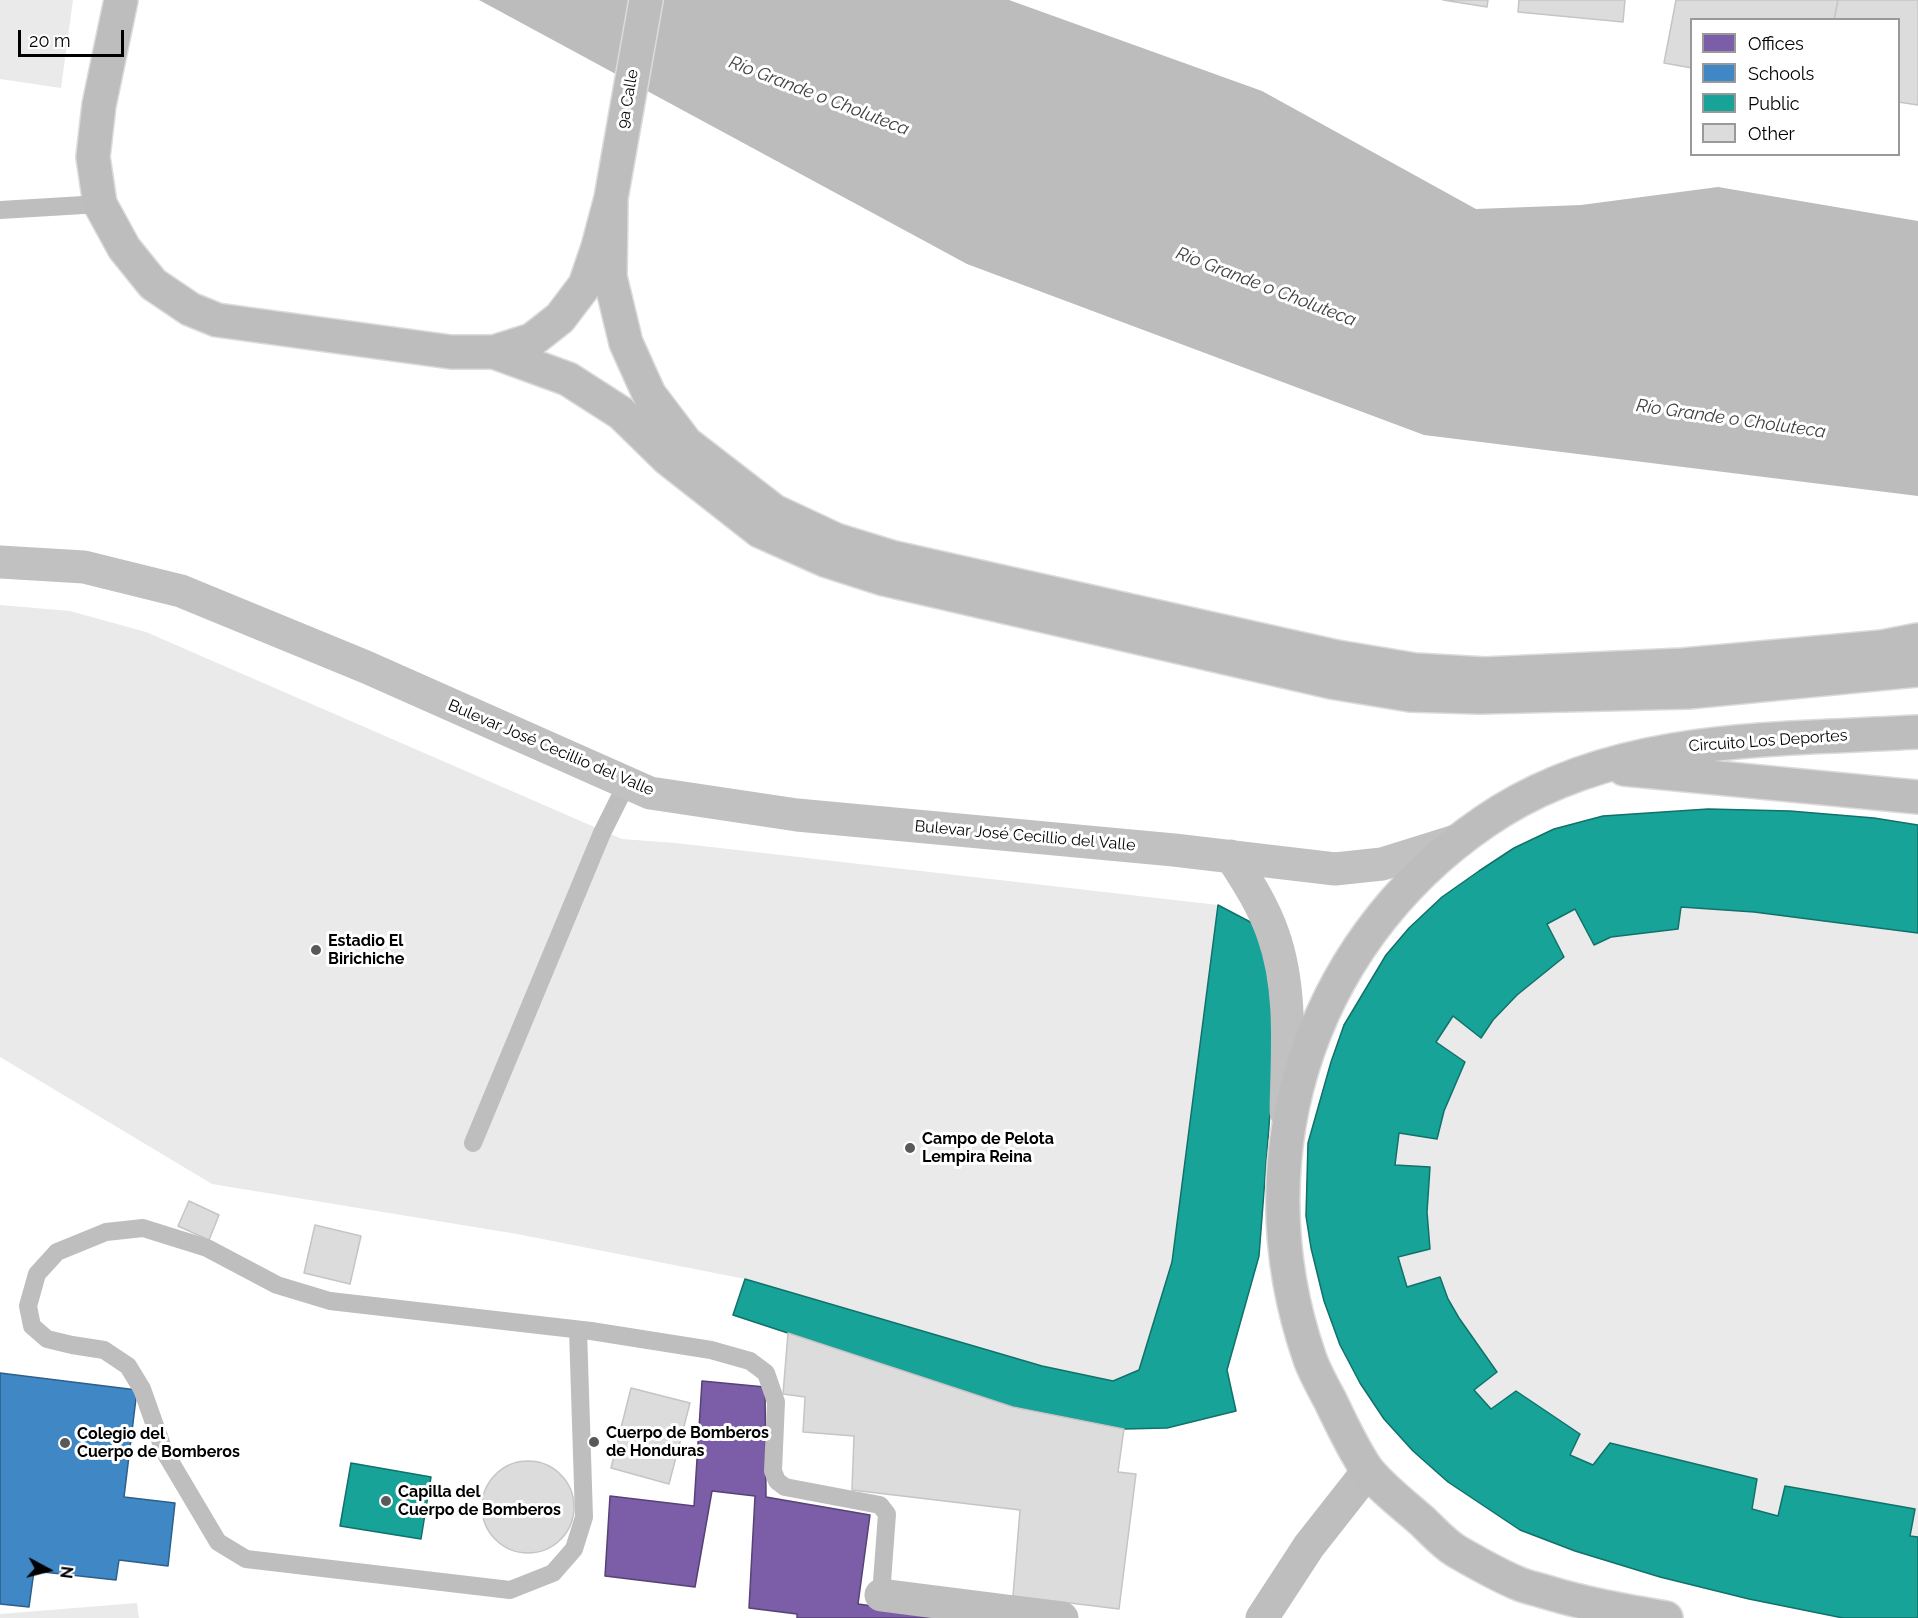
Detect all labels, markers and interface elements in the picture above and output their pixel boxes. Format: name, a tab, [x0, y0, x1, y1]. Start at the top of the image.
scale bar	[21, 18, 128, 56]
legend	[1690, 18, 1900, 156]
text: 20 m	[29, 30, 71, 51]
text: Offices	[1748, 33, 1804, 54]
water label: Río Grande o Choluteca	[726, 52, 912, 140]
text: Schools	[1748, 63, 1814, 84]
street label: 9a Calle	[613, 68, 643, 130]
text: Public	[1748, 93, 1800, 114]
text: Other	[1748, 123, 1795, 144]
water label: Río Grande o Choluteca	[1173, 243, 1359, 331]
water label: Río Grande o Choluteca	[1635, 395, 1827, 443]
street label: Bulevar José Cecillio del Valle	[445, 696, 657, 800]
street label: Circuito Los Deportes	[1688, 726, 1848, 756]
street label: Bulevar José Cecillio del Valle	[914, 817, 1136, 855]
place label: Estadio El Birichiche	[328, 931, 404, 969]
marker: Estadio El Birichiche	[309, 943, 323, 957]
place label: Campo de Pelota Lempira Reina	[922, 1129, 1054, 1167]
marker: Campo de Pelota Lempira Reina	[903, 1141, 917, 1155]
place label: Cuerpo de Bomberos de Honduras	[606, 1423, 769, 1461]
place label: Colegio del Cuerpo de Bomberos	[77, 1424, 240, 1462]
marker: Cuerpo de Bomberos de Honduras	[587, 1435, 601, 1449]
marker: Colegio del Cuerpo de Bomberos	[58, 1436, 72, 1450]
place label: Capilla del Cuerpo de Bomberos	[398, 1482, 561, 1520]
marker: Capilla del Cuerpo de Bomberos	[379, 1494, 393, 1508]
north arrow	[18, 1540, 78, 1600]
text: N	[56, 1565, 77, 1579]

